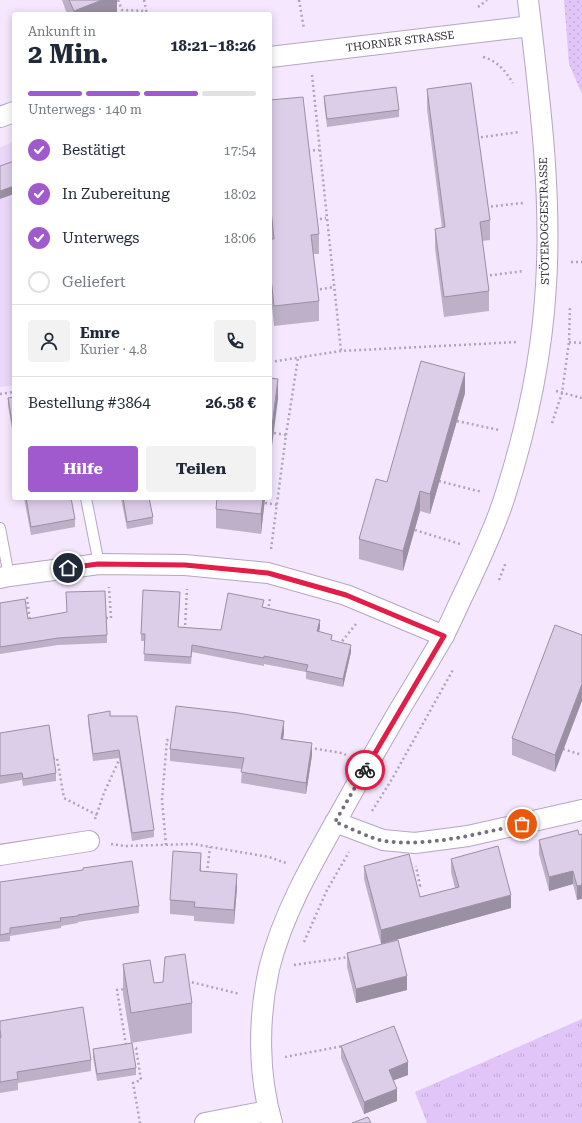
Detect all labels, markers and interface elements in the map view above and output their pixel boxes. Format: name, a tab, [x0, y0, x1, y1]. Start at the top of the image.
text: Ankunft in	[28, 24, 96, 39]
street label: THORNER STRASSE	[345, 28, 455, 55]
text: 18:21–18:26	[170, 37, 256, 55]
text: 2 Min.	[28, 39, 109, 69]
text: Unterwegs · 140 m	[28, 102, 142, 117]
icon: check	[28, 139, 50, 161]
text: Bestätigt	[62, 141, 126, 159]
text: 17:54	[224, 143, 256, 158]
street label: STÖTEROGGESTRASSE	[536, 157, 552, 285]
icon: check	[28, 183, 50, 205]
text: In Zubereitung	[62, 185, 170, 203]
text: 18:02	[224, 187, 256, 202]
icon: check	[28, 227, 50, 249]
text: Unterwegs	[62, 229, 139, 247]
text: 18:06	[224, 231, 256, 246]
text: Geliefert	[62, 273, 126, 291]
button: person	[28, 320, 70, 362]
button: phone	[214, 320, 256, 362]
text: Emre	[80, 324, 120, 342]
text: Kurier · 4.8	[80, 342, 147, 357]
text: Bestellung #3864	[28, 394, 151, 412]
text: 26.58 €	[205, 394, 256, 412]
button: Hilfe	[28, 446, 138, 492]
button: Teilen	[146, 446, 256, 492]
pin	[51, 551, 85, 585]
icon: home	[57, 557, 79, 579]
courier	[345, 750, 385, 790]
icon: bike	[354, 759, 376, 781]
pin	[505, 807, 539, 841]
icon: bag	[511, 813, 533, 835]

